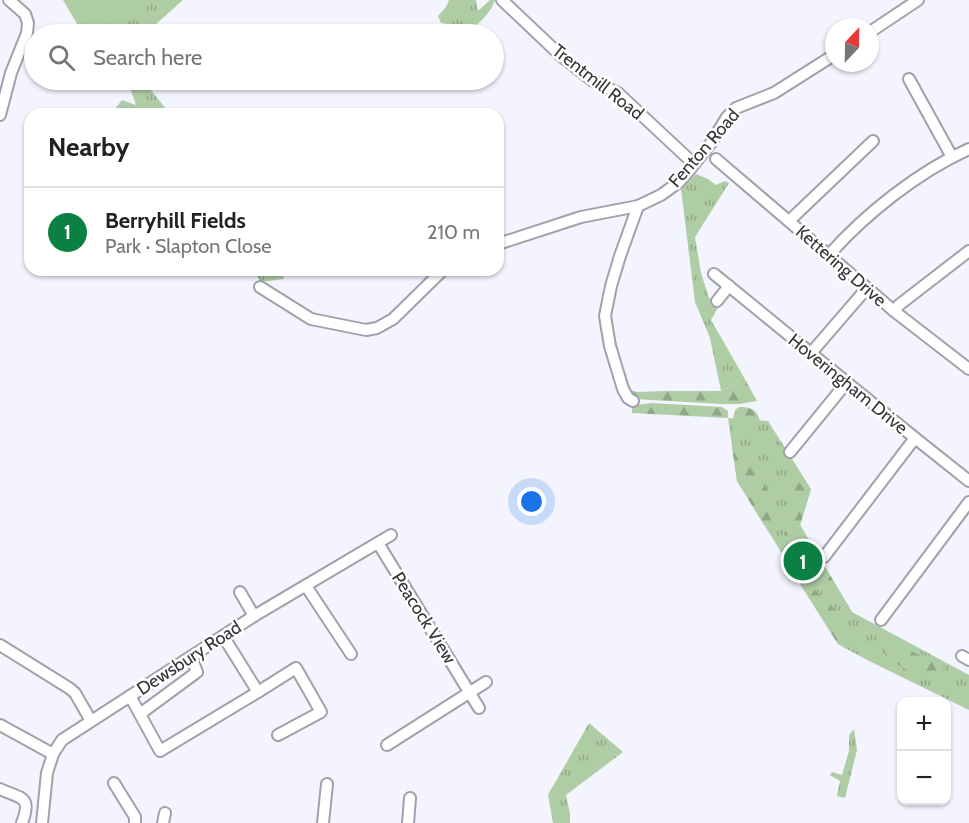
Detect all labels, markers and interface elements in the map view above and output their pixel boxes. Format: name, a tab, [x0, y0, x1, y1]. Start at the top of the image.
north arrow	[825, 18, 879, 72]
search box	[24, 24, 504, 90]
street label: Trentmill Road	[548, 40, 648, 124]
icon: search	[45, 41, 78, 74]
text: Search here	[93, 44, 202, 71]
street label: Fenton Road	[664, 104, 744, 192]
text: Nearby	[48, 131, 129, 163]
text: Berryhill Fields	[105, 207, 246, 234]
text: 1	[64, 220, 71, 244]
text: 210 m	[427, 220, 480, 244]
street label: Kettering Drive	[791, 221, 891, 311]
text: Park · Slapton Close	[105, 234, 271, 258]
street label: Hoveringham Drive	[784, 329, 912, 439]
your location	[517, 487, 546, 516]
pin: 1	[784, 538, 822, 584]
street label: Peacock View	[387, 568, 461, 668]
street label: Dewsbury Road	[133, 616, 245, 700]
map controls	[897, 697, 951, 805]
button: +	[897, 697, 951, 751]
button: −	[897, 751, 951, 805]

